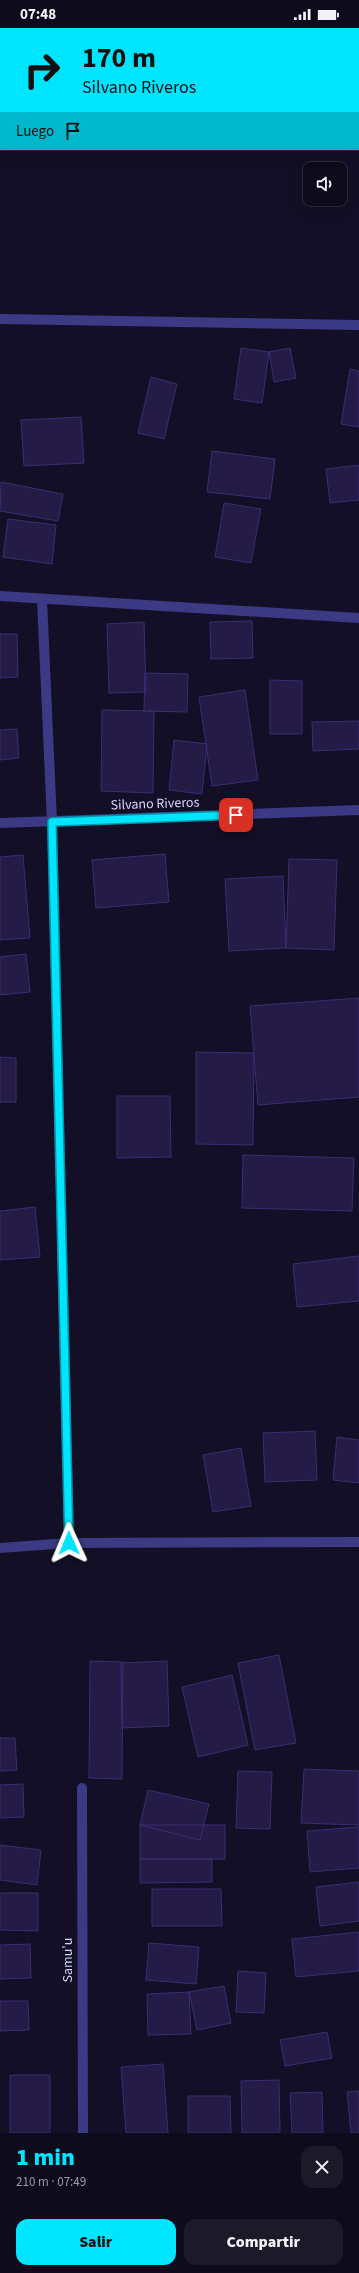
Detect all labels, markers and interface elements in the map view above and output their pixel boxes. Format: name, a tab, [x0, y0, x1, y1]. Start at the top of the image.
text: 07:48	[20, 4, 56, 25]
text: 170 m	[82, 38, 156, 78]
icon: right	[16, 44, 68, 96]
text: Silvano Riveros	[82, 75, 196, 100]
icon: arrive	[62, 120, 84, 142]
text: Luego	[16, 121, 54, 142]
map controls	[303, 162, 347, 206]
button: sound	[303, 162, 347, 206]
street label: Silvano Riveros	[110, 792, 200, 816]
pin	[219, 798, 253, 832]
icon: arrive	[225, 804, 247, 826]
position arrow	[48, 1522, 90, 1564]
street label: Samu'u	[58, 1938, 78, 1982]
text: 1 min	[16, 2140, 75, 2175]
button: close	[301, 2146, 343, 2188]
text: 210 m · 07:49	[16, 2173, 86, 2191]
button: Salir	[16, 2219, 176, 2265]
button: Compartir	[184, 2219, 343, 2265]

